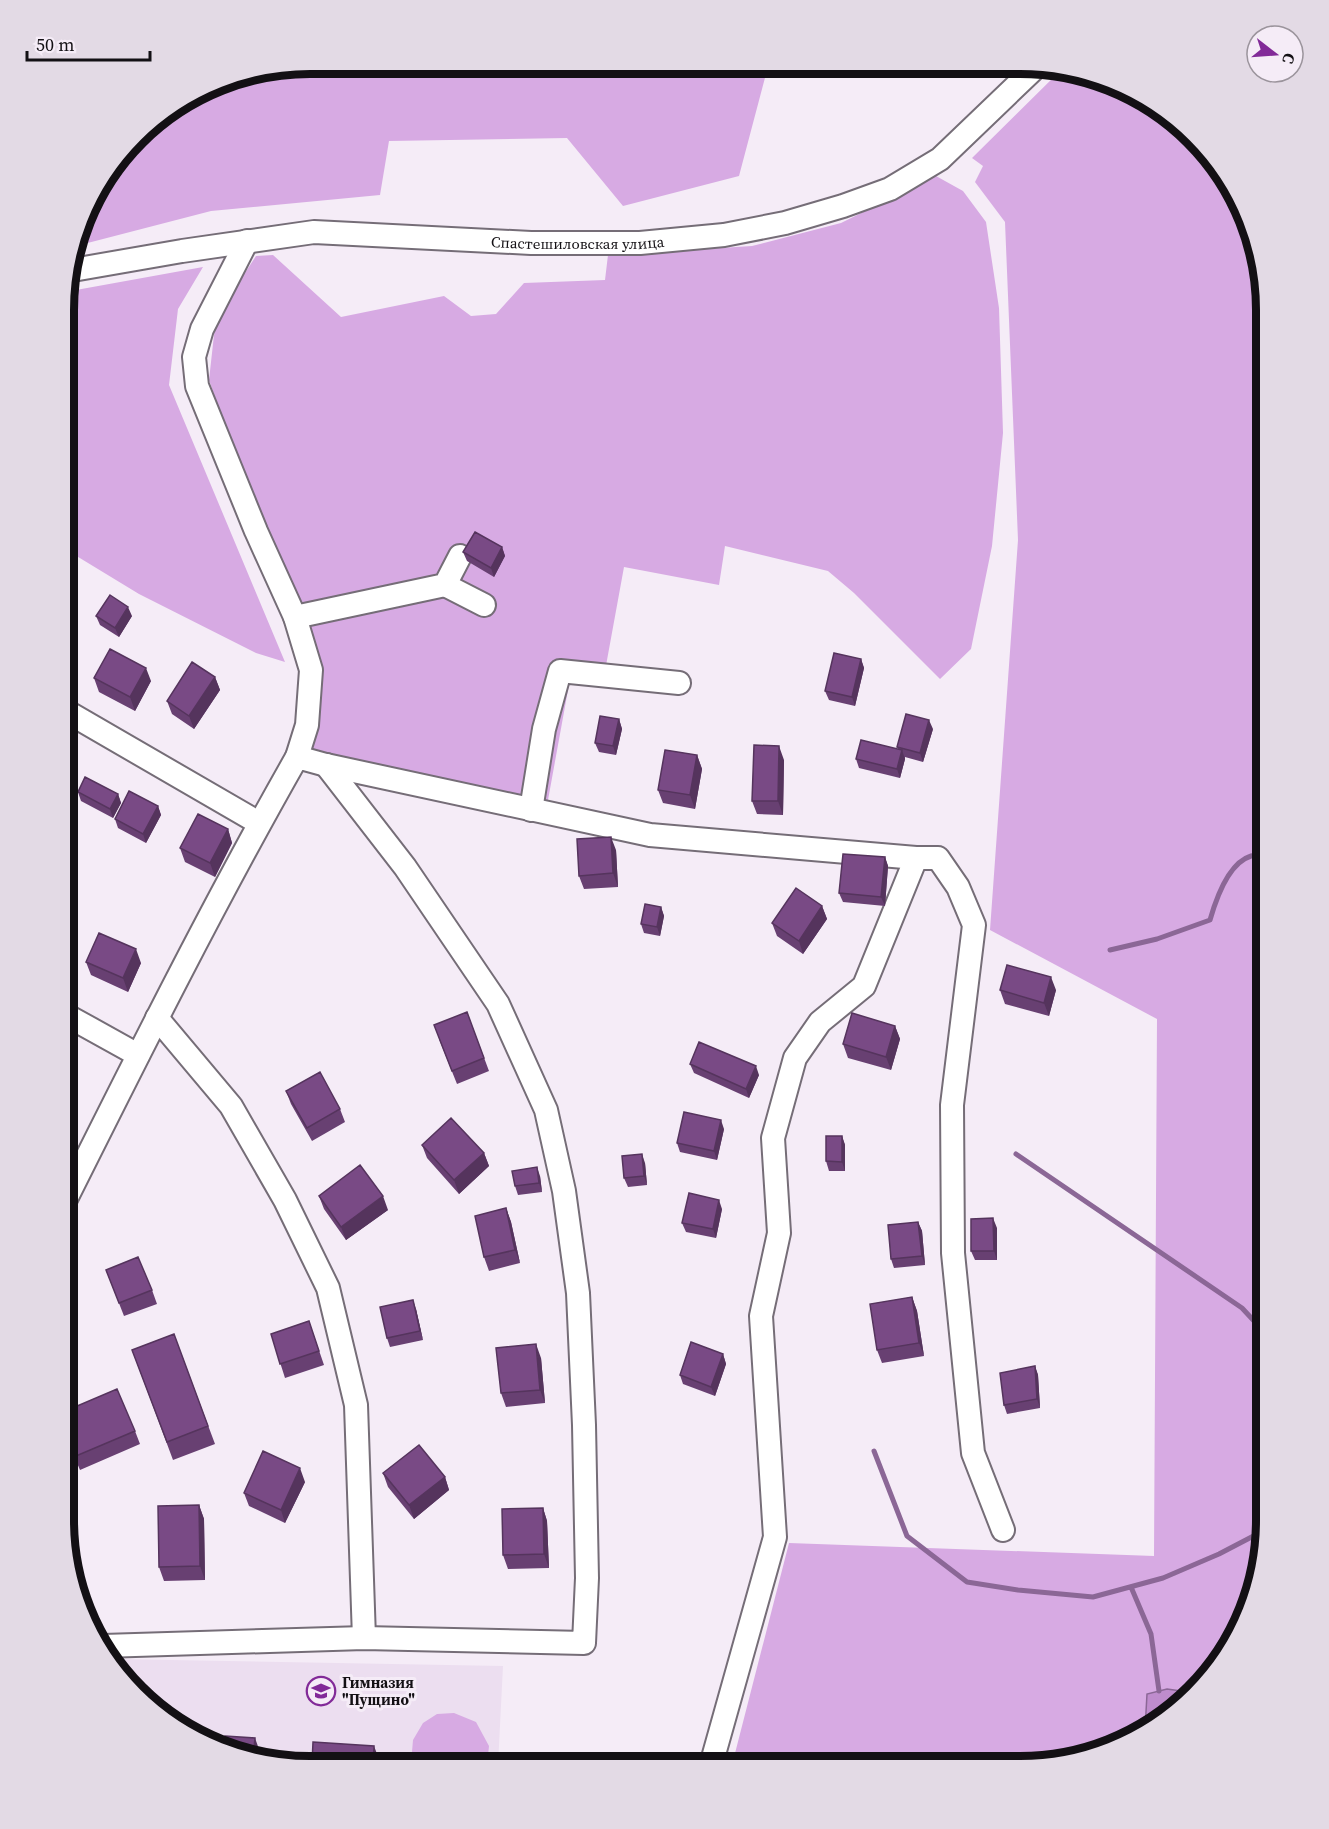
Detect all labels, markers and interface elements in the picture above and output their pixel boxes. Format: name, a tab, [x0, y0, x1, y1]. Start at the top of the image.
scale bar	[27, 24, 150, 62]
north arrow	[1245, 24, 1305, 84]
text: 50 m	[36, 32, 74, 57]
text: С	[1277, 50, 1301, 66]
street label: Спастешиловская улица	[491, 230, 665, 254]
place label: Гимназия "Пущино"	[342, 1672, 415, 1710]
school or university icon: Гимназия "Пущино"	[305, 1675, 337, 1707]

